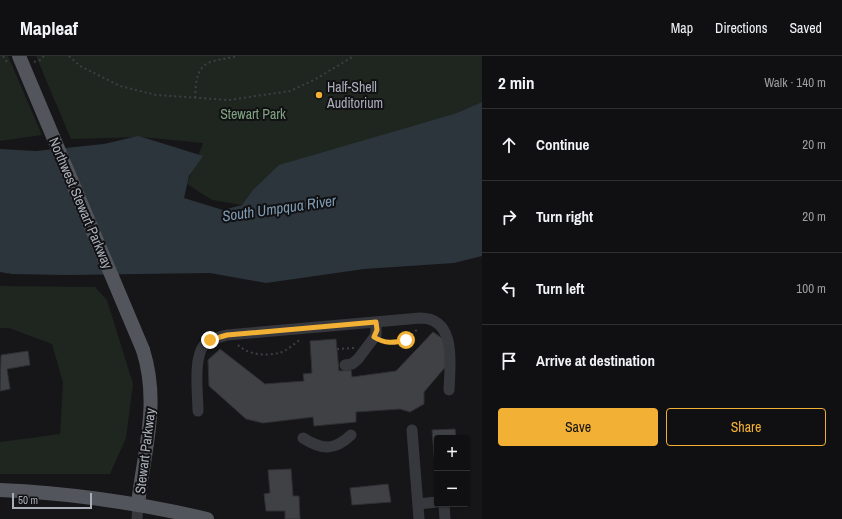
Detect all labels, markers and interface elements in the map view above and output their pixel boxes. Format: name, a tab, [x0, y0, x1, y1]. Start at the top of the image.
text: Mapleaf	[20, 15, 78, 41]
text: Map	[671, 19, 693, 37]
text: Directions	[715, 19, 767, 37]
text: Saved	[789, 19, 822, 37]
text: 2 min	[498, 71, 534, 94]
text: Walk · 140 m	[764, 74, 826, 91]
place label: Half-Shell Auditorium	[326, 78, 383, 112]
marker: Half-Shell Auditorium	[314, 90, 324, 100]
park label: Stewart Park	[220, 105, 286, 123]
icon: ahead	[498, 134, 520, 156]
text: Continue	[536, 134, 589, 155]
street label: Northwest Stewart Parkway	[45, 135, 117, 272]
text: 20 m	[802, 136, 826, 153]
water label: South Umpqua River	[221, 189, 338, 226]
icon: right	[498, 206, 520, 228]
text: Turn right	[536, 206, 593, 227]
text: 20 m	[802, 208, 826, 225]
icon: left	[498, 278, 520, 300]
text: Turn left	[536, 278, 584, 299]
text: 100 m	[796, 280, 826, 297]
route end	[201, 331, 219, 349]
route start	[397, 331, 415, 349]
icon: arrive	[498, 350, 520, 372]
text: Arrive at destination	[536, 350, 655, 371]
street label: Stewart Parkway	[131, 407, 159, 495]
button: Save	[498, 408, 658, 446]
button: Share	[666, 408, 826, 446]
map controls	[434, 435, 470, 507]
button: +	[434, 435, 470, 471]
button: −	[434, 471, 470, 507]
scale bar	[12, 491, 92, 510]
text: 50 m	[18, 493, 38, 507]

